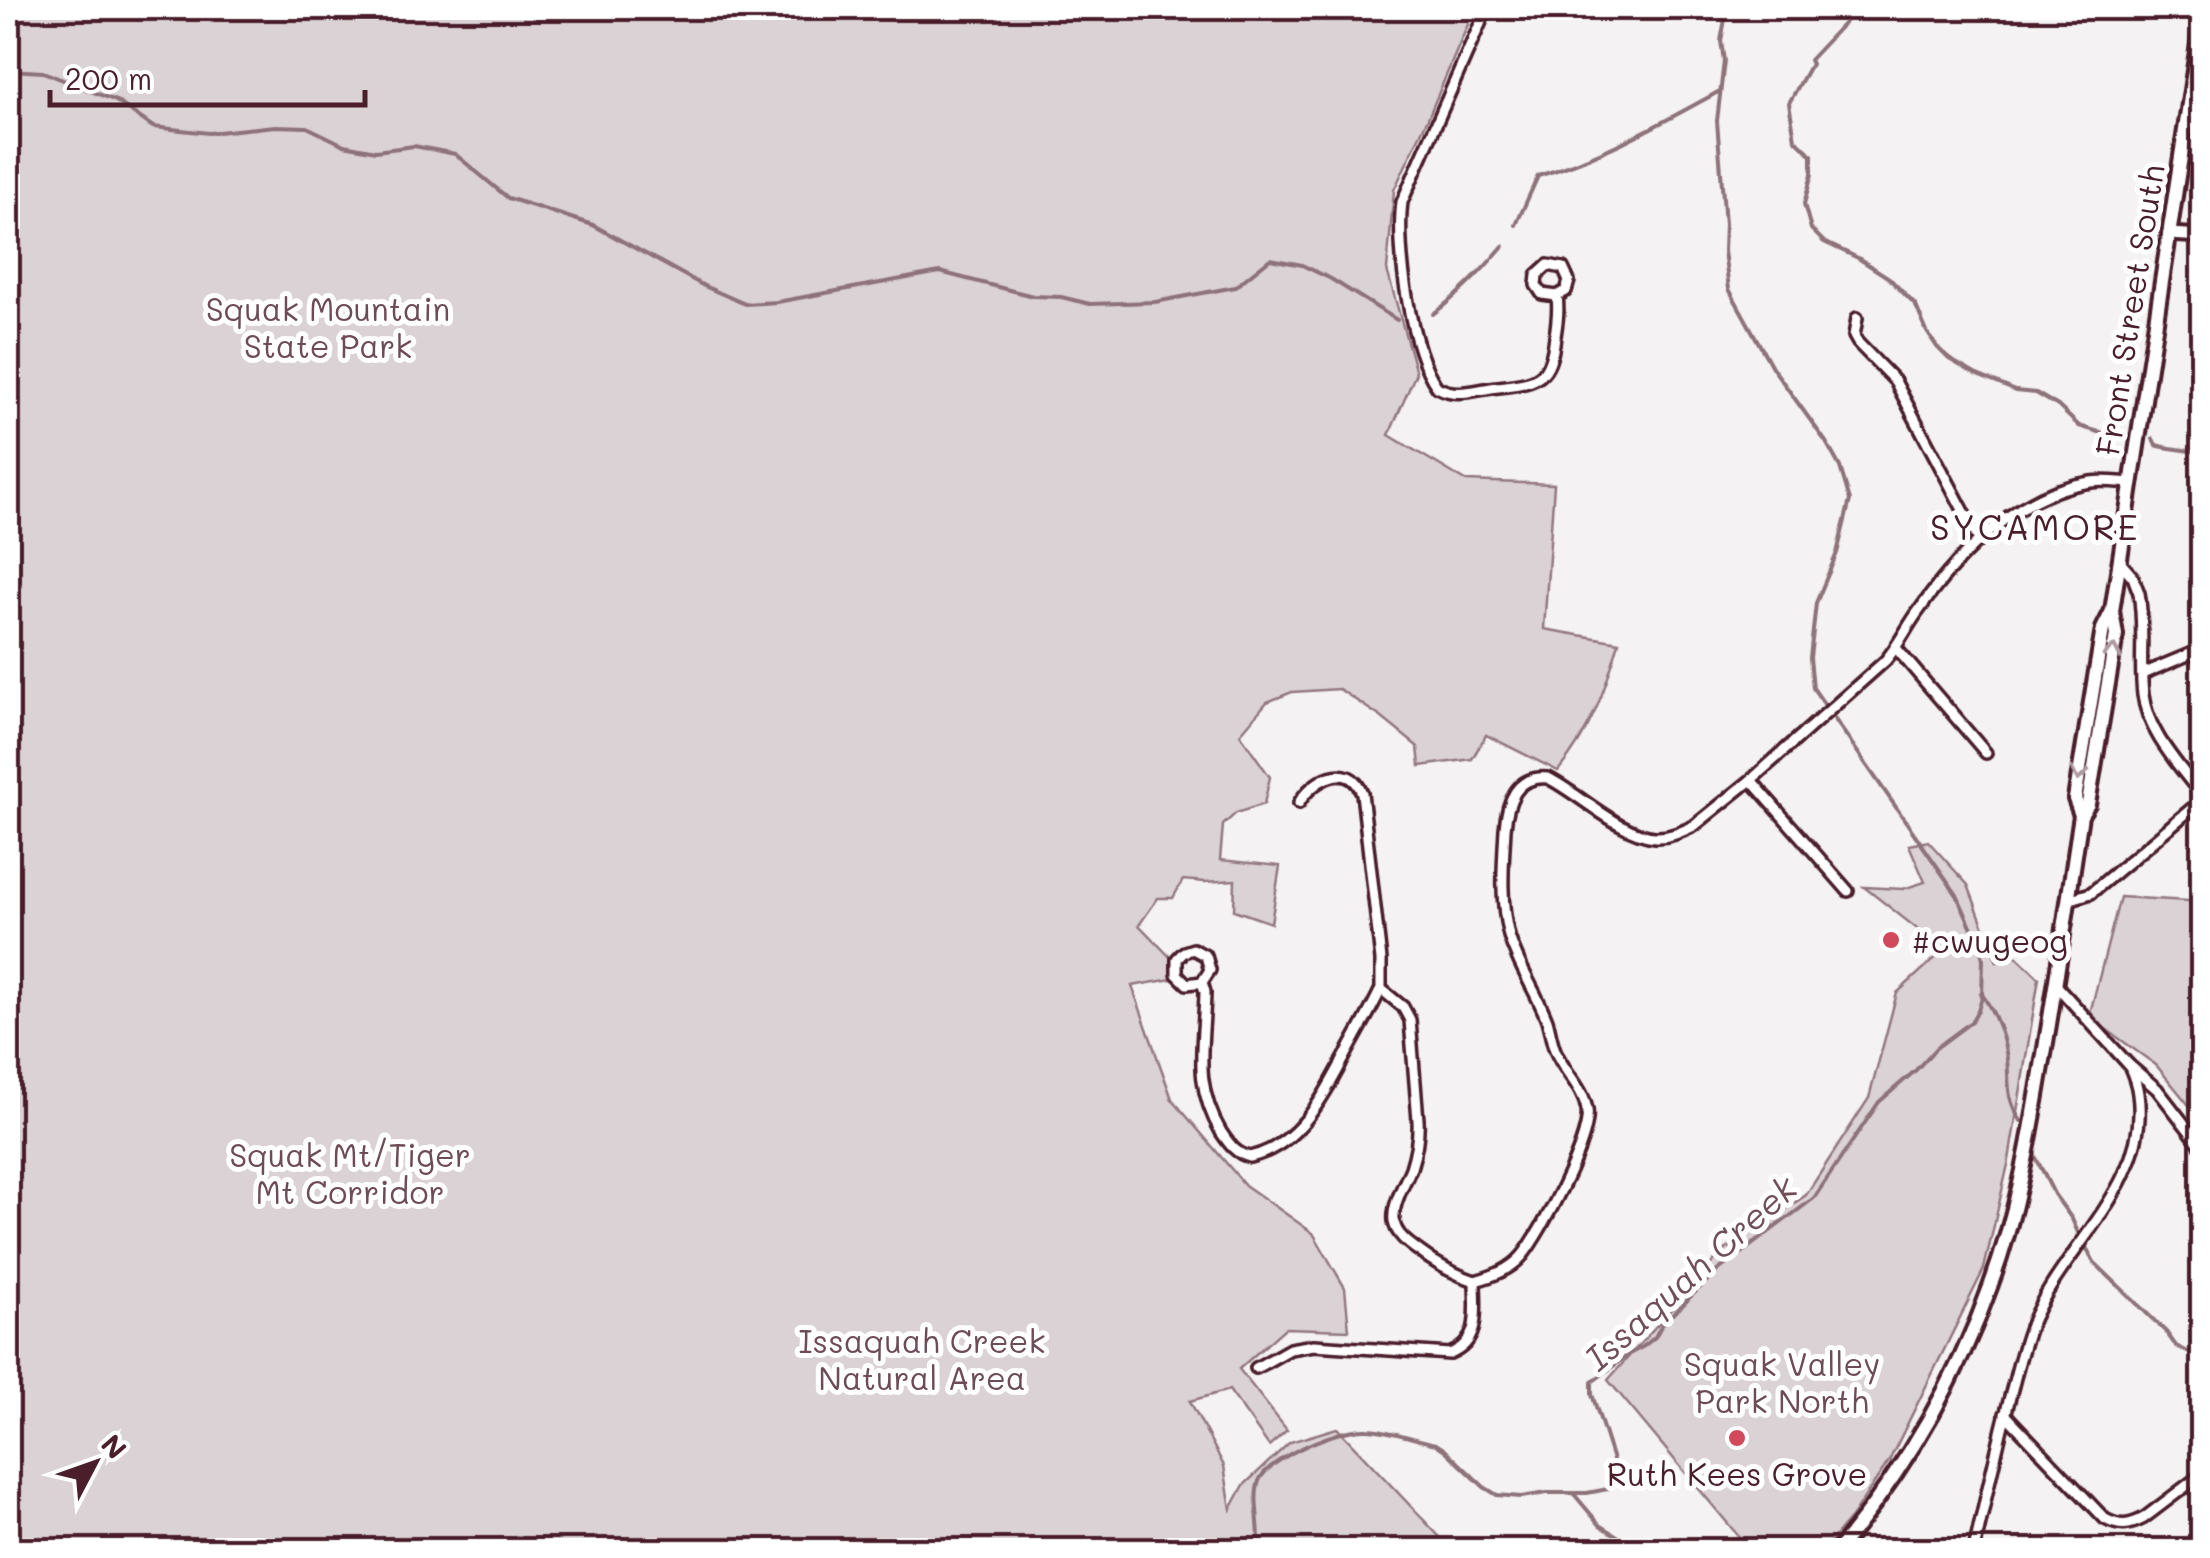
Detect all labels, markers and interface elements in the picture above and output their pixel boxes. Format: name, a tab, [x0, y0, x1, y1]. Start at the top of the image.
scale bar	[50, 45, 365, 107]
text: 200 m	[65, 58, 152, 98]
street label: Front Street South	[2085, 162, 2173, 458]
park label: Squak Mountain State Park	[206, 287, 450, 366]
district label: SYCAMORE	[1930, 503, 2140, 549]
one-way arrow	[2102, 643, 2123, 660]
one-way arrow	[2069, 766, 2090, 783]
place label: #cwugeog	[1911, 919, 2068, 961]
marker: #cwugeog	[1880, 929, 1902, 951]
park label: Squak Mt/Tiger Mt Corridor	[229, 1133, 471, 1212]
water label: Issaquah Creek	[1574, 1164, 1807, 1379]
park label: Issaquah Creek Natural Area	[799, 1319, 1045, 1398]
park label: Squak Valley Park North	[1684, 1342, 1880, 1421]
north arrow	[45, 1413, 145, 1513]
text: N	[94, 1426, 135, 1466]
marker: Ruth Kees Grove	[1726, 1427, 1748, 1449]
place label: Ruth Kees Grove	[1607, 1452, 1867, 1494]

